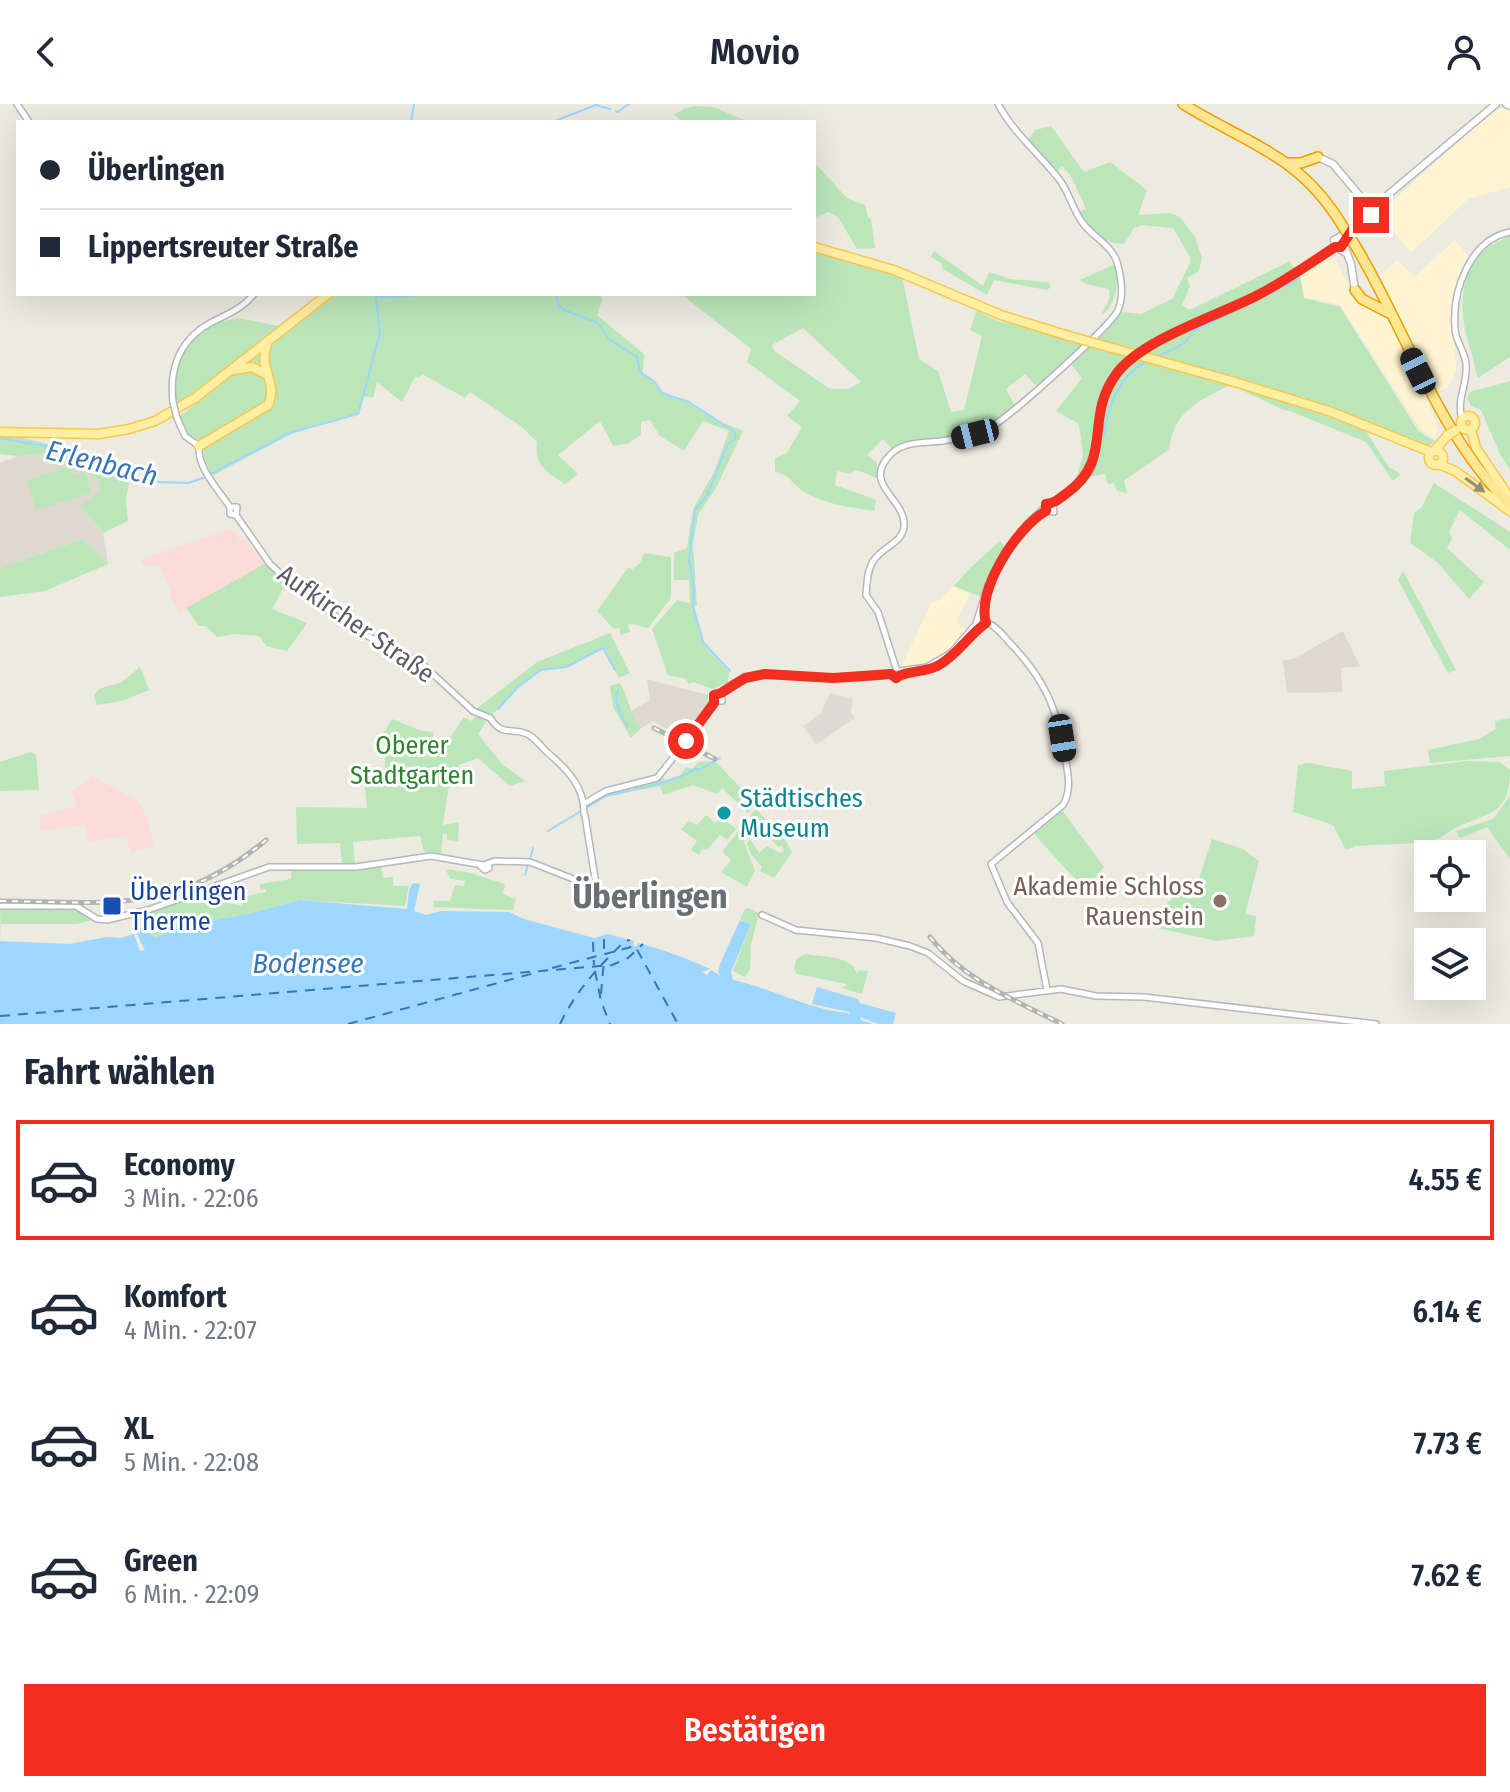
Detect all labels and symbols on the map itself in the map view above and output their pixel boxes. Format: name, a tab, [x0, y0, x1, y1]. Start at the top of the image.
route end	[1353, 197, 1389, 233]
car	[1397, 344, 1439, 398]
car	[949, 417, 1001, 451]
water label: Erlenbach	[43, 433, 161, 493]
one-way arrow	[1465, 477, 1486, 492]
street label: Aufkircher Straße	[272, 558, 440, 690]
car	[1046, 712, 1078, 764]
route start	[668, 723, 704, 759]
park label: Oberer Stadtgarten	[350, 730, 474, 791]
place label: Städtisches Museum	[740, 783, 863, 844]
marker: Städtisches Museum	[715, 804, 733, 822]
place label: Akademie Schloss Rauenstein	[1013, 871, 1204, 932]
place label: Überlingen Therme	[130, 876, 247, 937]
district label: Überlingen	[572, 876, 728, 917]
marker: Akademie Schloss Rauenstein	[1211, 892, 1229, 910]
marker: Überlingen Therme	[101, 895, 123, 917]
water label: Bodensee	[252, 947, 364, 980]

